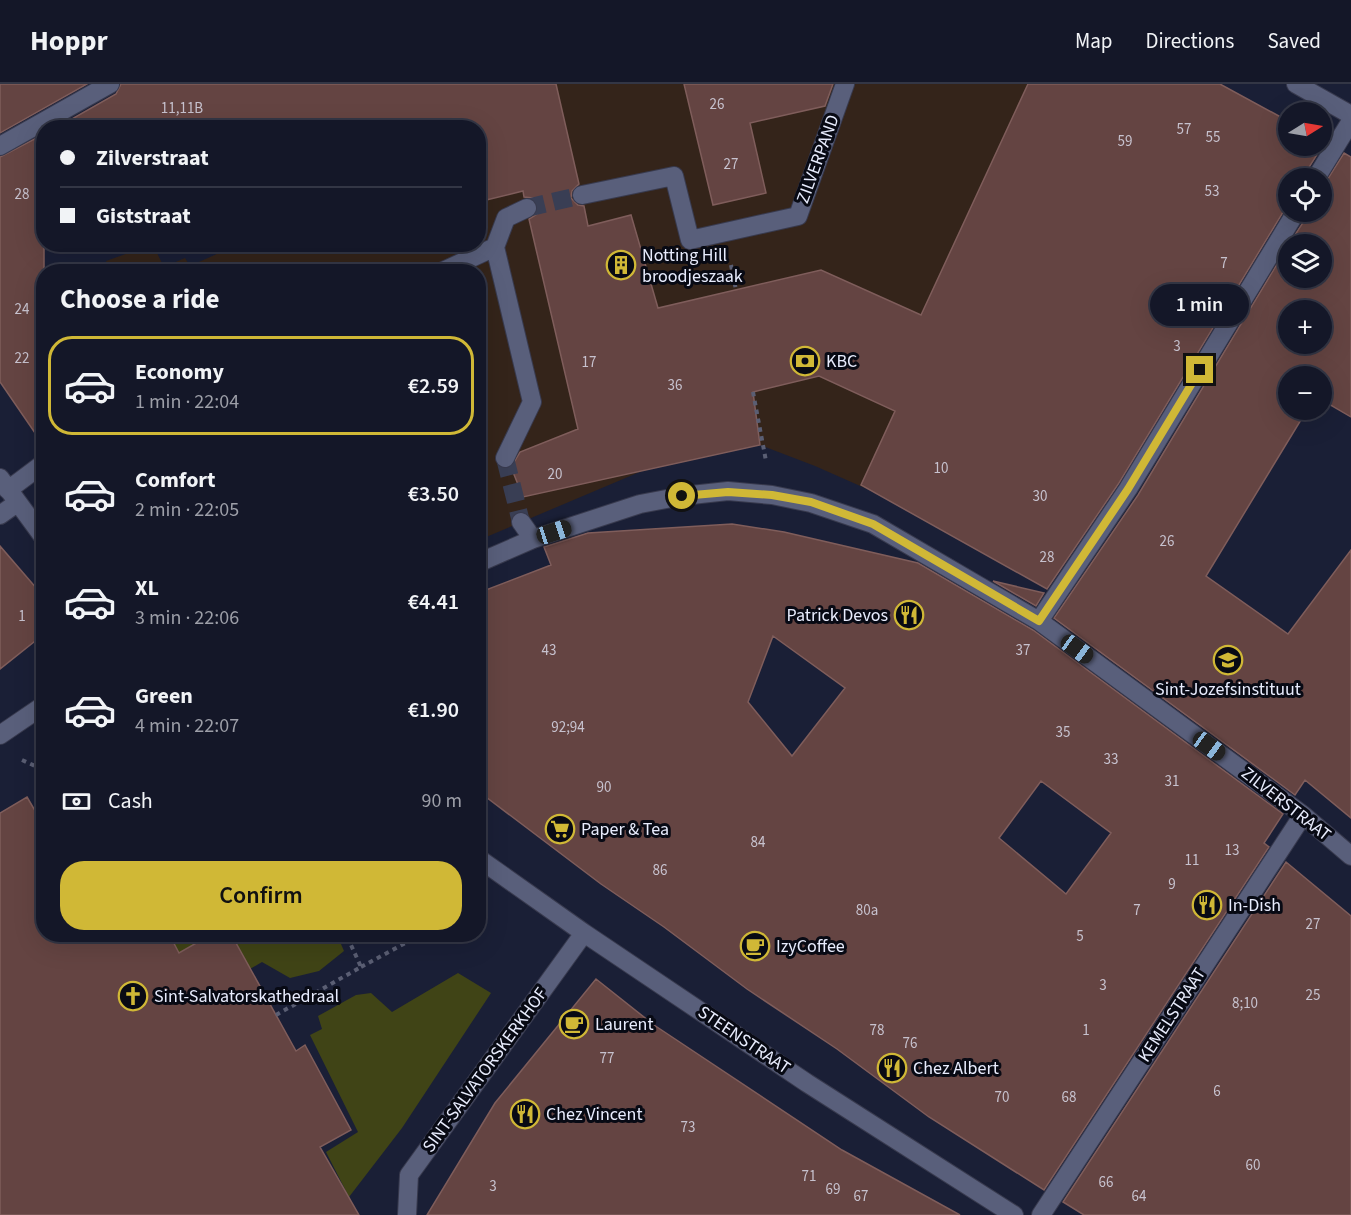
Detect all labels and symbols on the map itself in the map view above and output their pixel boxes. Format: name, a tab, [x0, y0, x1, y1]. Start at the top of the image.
house number: 26	[710, 94, 724, 115]
house number: 11,11B	[161, 98, 203, 119]
north arrow	[1278, 102, 1332, 156]
street label: ZILVERPAND	[790, 111, 846, 207]
house number: 57	[1177, 119, 1191, 140]
house number: 55	[1206, 127, 1220, 148]
house number: 59	[1118, 131, 1132, 152]
house number: 27	[724, 154, 738, 175]
house number: 53	[1205, 181, 1219, 202]
house number: 28	[15, 184, 29, 205]
place label: Notting Hill broodjeszaak	[642, 243, 743, 289]
building icon: Notting Hill broodjeszaak	[605, 249, 637, 281]
house number: 7	[1220, 253, 1228, 274]
callout: 1 min	[1150, 283, 1250, 325]
house number: 24	[15, 299, 30, 320]
house number: 3	[1173, 336, 1181, 357]
bank icon: KBC	[789, 345, 821, 377]
house number: 22	[15, 348, 29, 369]
place label: KBC	[826, 349, 857, 374]
house number: 17	[582, 352, 596, 373]
route end	[1186, 356, 1213, 383]
house number: 36	[668, 375, 682, 396]
house number: 10	[934, 458, 948, 479]
house number: 20	[548, 464, 562, 485]
route start	[668, 482, 695, 509]
house number: 30	[1033, 486, 1047, 507]
car	[534, 518, 574, 546]
house number: 26	[1160, 531, 1174, 552]
house number: 28	[1040, 547, 1054, 568]
restaurant icon: Patrick Devos	[893, 599, 925, 631]
place label: Patrick Devos	[787, 603, 888, 628]
house number: 1	[18, 606, 26, 627]
car	[1057, 631, 1097, 667]
house number: 43	[542, 640, 556, 661]
house number: 37	[1016, 640, 1030, 661]
school or university icon: Sint-Jozefsinstituut	[1212, 644, 1244, 676]
place label: Sint-Jozefsinstituut	[1155, 677, 1301, 702]
house number: 92;94	[551, 717, 585, 738]
house number: 35	[1056, 722, 1070, 743]
car	[1189, 728, 1229, 764]
house number: 33	[1104, 749, 1118, 770]
street label: ZILVERSTRAAT	[1236, 761, 1336, 847]
house number: 31	[1165, 771, 1179, 792]
house number: 90	[597, 777, 611, 798]
supermarket icon: Paper & Tea	[544, 813, 576, 845]
place label: Paper & Tea	[581, 817, 669, 842]
house number: 84	[751, 832, 766, 853]
house number: 13	[1225, 840, 1239, 861]
house number: 11	[1185, 850, 1199, 871]
house number: 86	[653, 860, 667, 881]
house number: 9	[1168, 874, 1176, 895]
restaurant icon: In-Dish	[1191, 889, 1223, 921]
place label: In-Dish	[1228, 893, 1281, 918]
house number: 80a	[856, 900, 878, 921]
house number: 7	[1133, 900, 1141, 921]
house number: 27	[1306, 914, 1320, 935]
house number: 5	[1076, 926, 1084, 947]
cafe icon: IzyCoffee	[739, 930, 771, 962]
place label: IzyCoffee	[776, 934, 845, 959]
street label: KEMELSTRAAT	[1132, 963, 1212, 1067]
house number: 3	[1099, 975, 1107, 996]
church icon: Sint-Salvatorskathedraal	[117, 980, 149, 1012]
street label: SINT-SALVATORSKERKHOF	[417, 982, 553, 1157]
place label: Sint-Salvatorskathedraal	[154, 984, 339, 1009]
house number: 25	[1306, 985, 1320, 1006]
house number: 8;10	[1232, 993, 1258, 1014]
street label: STEENSTRAAT	[693, 1000, 796, 1080]
cafe icon: Laurent	[558, 1008, 590, 1040]
place label: Laurent	[595, 1012, 654, 1037]
house number: 78	[870, 1020, 884, 1041]
house number: 1	[1082, 1020, 1090, 1041]
house number: 76	[903, 1033, 917, 1054]
house number: 77	[600, 1048, 614, 1069]
restaurant icon: Chez Albert	[876, 1052, 908, 1084]
place label: Chez Albert	[913, 1056, 999, 1081]
house number: 6	[1213, 1081, 1221, 1102]
house number: 70	[995, 1087, 1009, 1108]
house number: 68	[1062, 1087, 1076, 1108]
restaurant icon: Chez Vincent	[509, 1098, 541, 1130]
place label: Chez Vincent	[546, 1102, 642, 1127]
house number: 73	[681, 1117, 695, 1138]
house number: 60	[1246, 1155, 1260, 1176]
house number: 71	[802, 1166, 816, 1187]
house number: 66	[1099, 1172, 1113, 1193]
house number: 3	[489, 1176, 497, 1197]
house number: 69	[826, 1179, 840, 1200]
house number: 67	[854, 1186, 868, 1207]
house number: 64	[1132, 1186, 1147, 1207]

